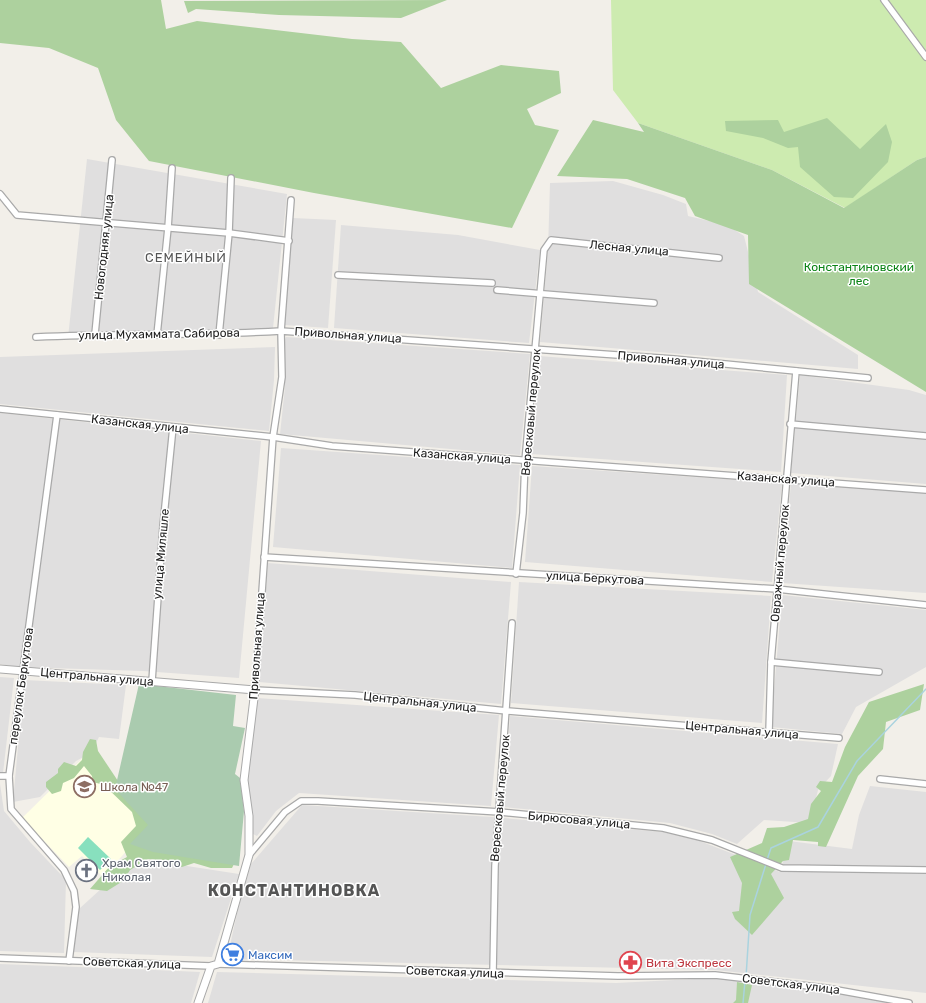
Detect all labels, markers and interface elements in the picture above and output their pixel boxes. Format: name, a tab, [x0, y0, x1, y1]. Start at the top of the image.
street label: Новогодняя улица	[91, 194, 117, 300]
street label: Лесная улица	[589, 238, 669, 258]
district label: СЕМЕЙНЫЙ	[145, 250, 227, 265]
park label: Константиновский лес	[804, 260, 914, 288]
street label: Привольная улица	[294, 324, 402, 346]
street label: улица Мухаммата Сабирова	[78, 326, 240, 342]
street label: Вересковый переулок	[518, 347, 544, 476]
street label: Привольная улица	[617, 348, 725, 372]
street label: Казанская улица	[91, 412, 189, 436]
street label: Казанская улица	[413, 446, 511, 466]
street label: Казанская улица	[737, 469, 835, 489]
street label: Овражный переулок	[768, 503, 792, 622]
street label: улица Миляшле	[150, 508, 172, 600]
street label: улица Беркутова	[545, 568, 645, 588]
street label: Привольная улица	[246, 592, 268, 700]
street label: переулок Беркутова	[6, 627, 36, 745]
street label: Центральная улица	[40, 665, 154, 689]
street label: Центральная улица	[363, 689, 477, 715]
street label: Центральная улица	[685, 718, 799, 742]
street label: Вересковый переулок	[487, 733, 513, 862]
school or university icon: Школа №47	[71, 774, 97, 800]
place label: Школа №47	[100, 780, 168, 794]
street label: Бирюсовая улица	[527, 809, 631, 831]
place label: Храм Святого Николая	[102, 856, 181, 884]
church icon: Храм Святого Николая	[73, 857, 99, 883]
district label: КОНСТАНТИНОВКА	[208, 881, 380, 900]
supermarket icon: Максим	[219, 942, 245, 968]
place label: Максим	[248, 948, 292, 962]
pharmacy icon: Вита Экспресс	[617, 950, 643, 976]
street label: Советская улица	[83, 954, 181, 972]
place label: Вита Экспресс	[646, 956, 732, 970]
street label: Советская улица	[406, 963, 504, 981]
street label: Советская улица	[741, 971, 841, 997]

